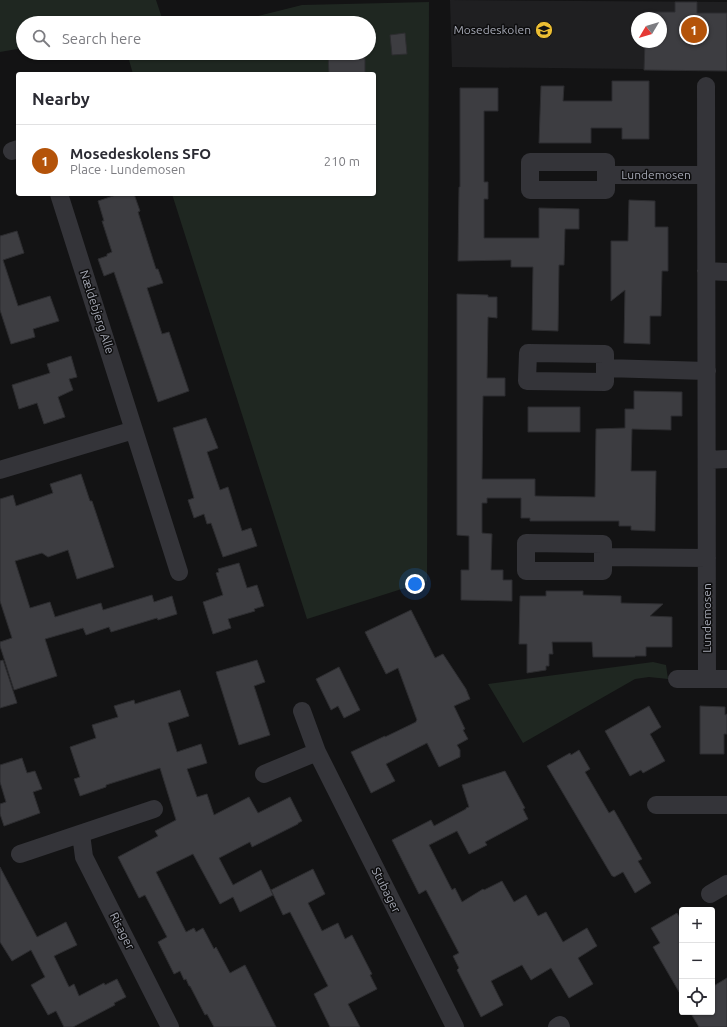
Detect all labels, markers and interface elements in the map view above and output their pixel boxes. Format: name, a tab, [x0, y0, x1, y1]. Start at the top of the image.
north arrow	[631, 12, 667, 48]
pin: 1	[681, 15, 707, 45]
search box	[16, 16, 376, 60]
school or university icon: Mosedeskolen	[534, 20, 554, 40]
place label: Mosedeskolen	[453, 23, 531, 36]
icon: search	[30, 27, 52, 49]
text: Search here	[62, 30, 141, 47]
text: Nearby	[32, 89, 90, 108]
text: Mosedeskolens SFO	[70, 145, 211, 162]
text: 1	[41, 154, 49, 168]
text: 210 m	[324, 154, 360, 168]
text: Place · Lundemosen	[70, 162, 186, 176]
street label: Lundemosen	[621, 168, 691, 181]
street label: Nældebjerg Alle	[78, 268, 117, 355]
your location	[405, 574, 425, 594]
street label: Lundemosen	[700, 583, 713, 653]
street label: Stubager	[370, 865, 404, 915]
map controls	[679, 907, 715, 1015]
button: +	[679, 907, 715, 943]
street label: Risager	[108, 910, 137, 952]
button: −	[679, 943, 715, 979]
button: locate	[679, 979, 715, 1015]

